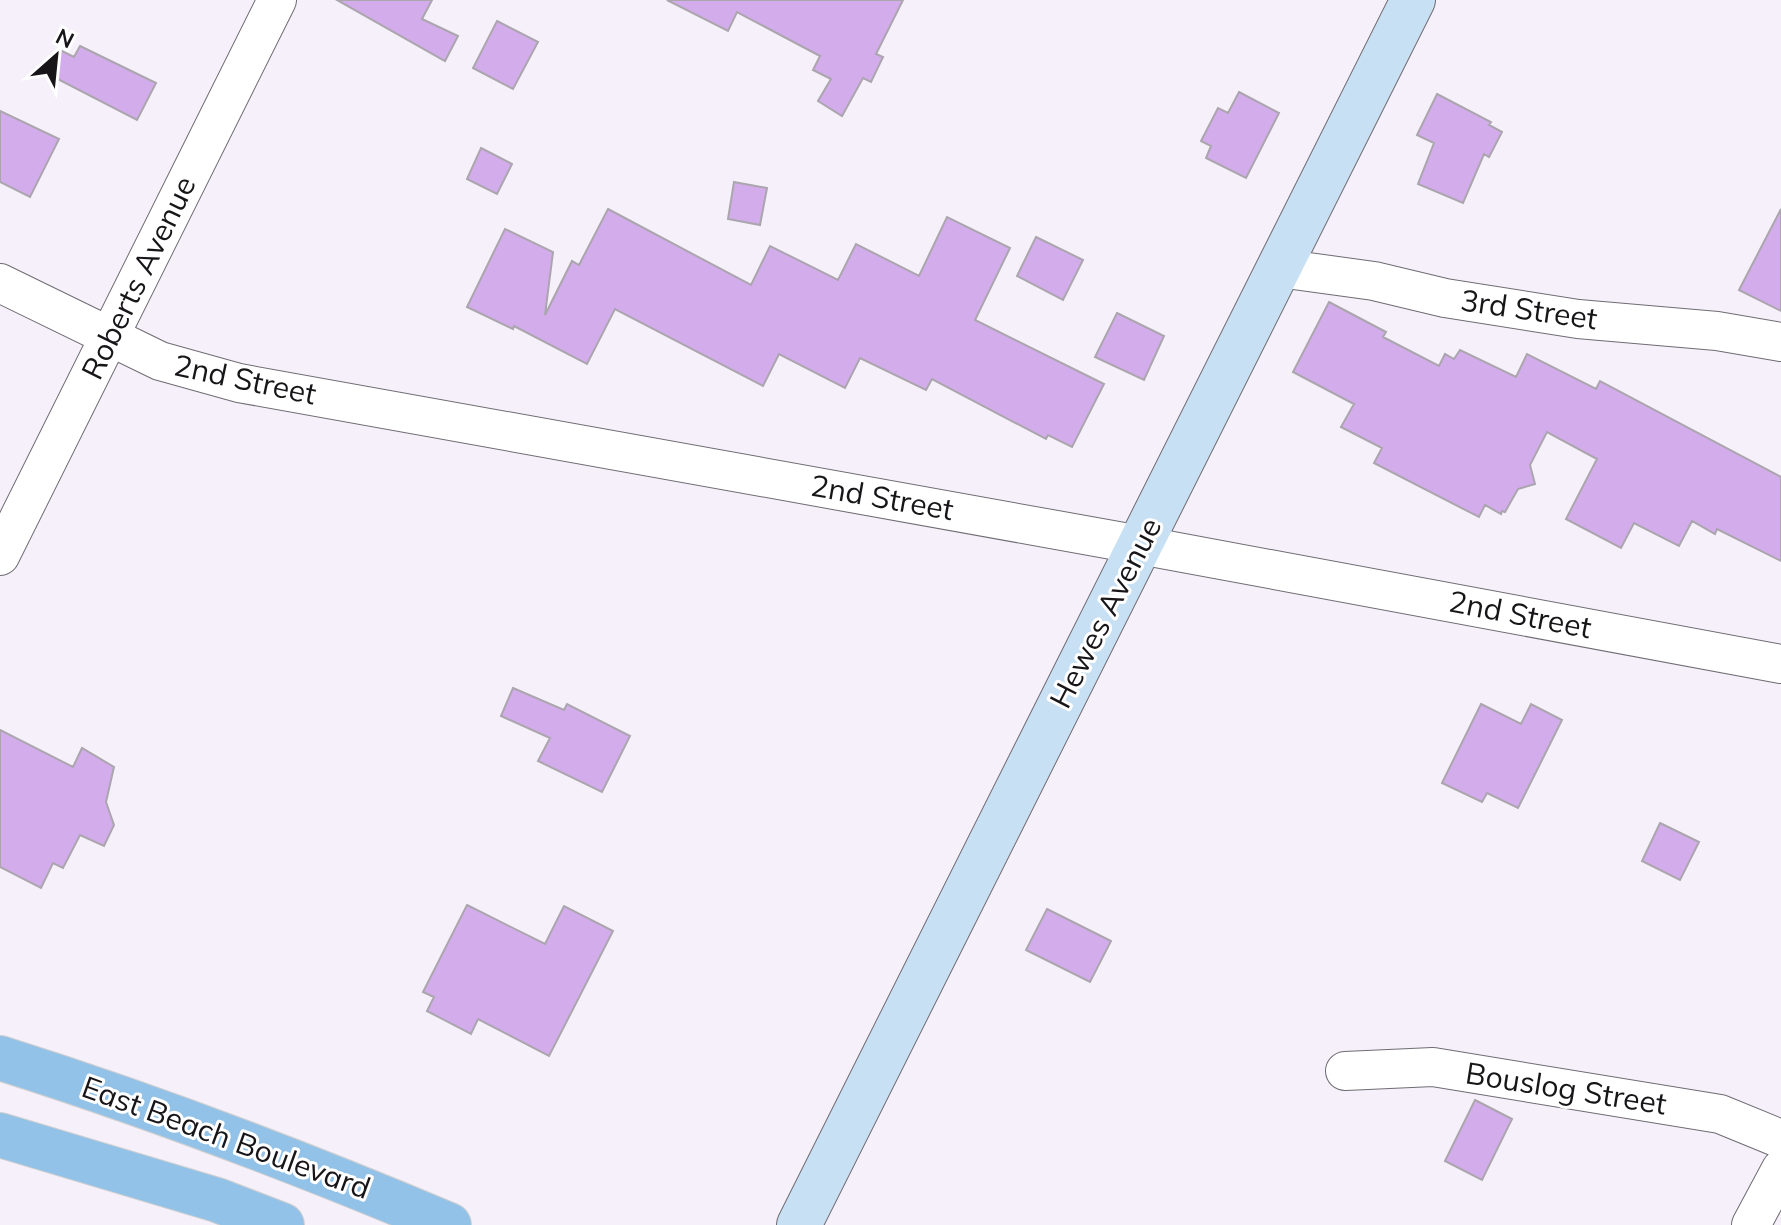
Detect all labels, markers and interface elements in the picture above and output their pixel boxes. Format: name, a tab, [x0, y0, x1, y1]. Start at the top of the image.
north arrow	[16, 16, 96, 96]
text: N	[51, 22, 79, 54]
street label: Roberts Avenue	[73, 170, 204, 385]
street label: 3rd Street	[1458, 281, 1600, 337]
street label: 2nd Street	[171, 345, 320, 413]
street label: 2nd Street	[808, 466, 957, 528]
street label: Hewes Avenue	[1041, 511, 1169, 714]
street label: 2nd Street	[1446, 582, 1595, 646]
street label: Bouslog Street	[1463, 1053, 1669, 1123]
street label: East Beach Boulevard	[77, 1067, 376, 1207]

